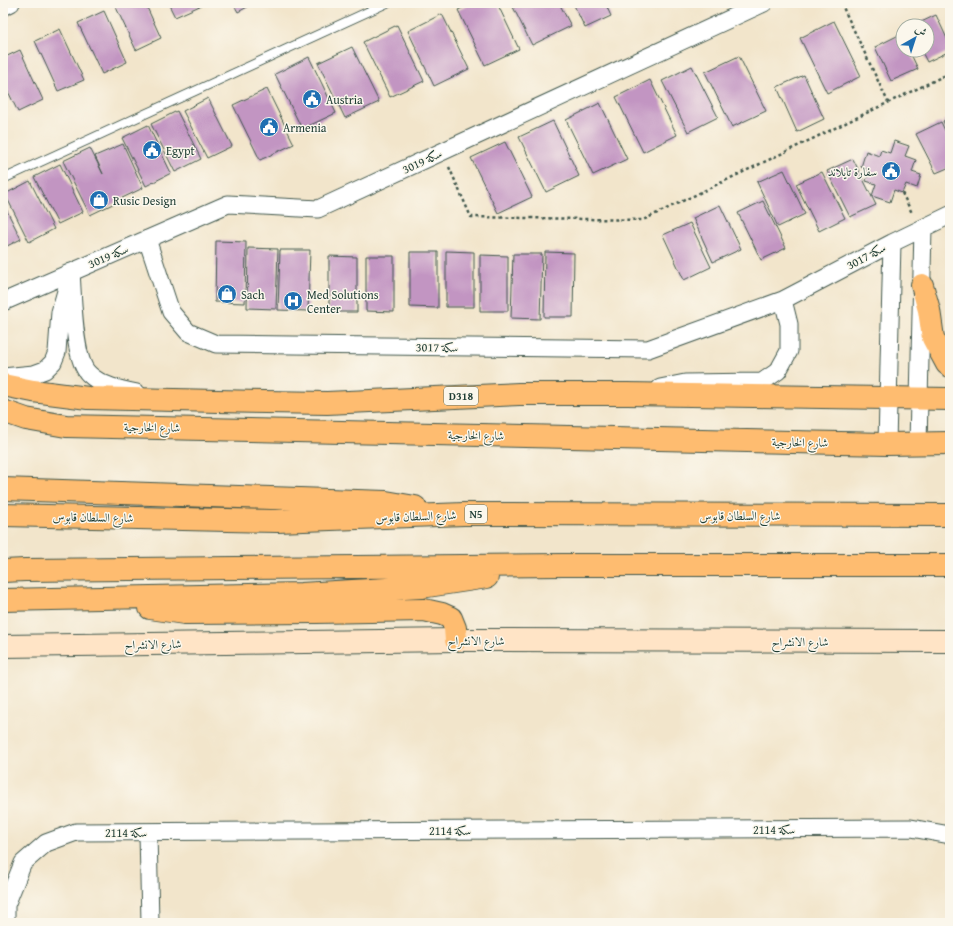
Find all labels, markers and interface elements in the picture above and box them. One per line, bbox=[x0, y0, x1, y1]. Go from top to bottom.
north arrow bbox=[895, 18, 935, 58]
text: ش bbox=[912, 21, 931, 40]
public building icon: Austria bbox=[301, 88, 323, 110]
place label: Austria bbox=[326, 91, 363, 108]
public building icon: Armenia bbox=[258, 116, 280, 138]
place label: Armenia bbox=[283, 119, 327, 136]
public building icon: Egypt bbox=[141, 139, 163, 161]
place label: Egypt bbox=[166, 142, 195, 159]
street label: سكة 3019 bbox=[399, 144, 445, 178]
public building icon: سفارة تايلاند bbox=[880, 160, 902, 182]
place label: سفارة تايلاند bbox=[828, 163, 877, 180]
shop icon: Rusic Design bbox=[88, 189, 110, 211]
place label: Rusic Design bbox=[113, 192, 177, 209]
street label: سكة 3017 bbox=[843, 239, 889, 273]
street label: سكة 3019 bbox=[85, 240, 131, 272]
shop icon: Sach bbox=[216, 283, 238, 305]
place label: Sach bbox=[241, 286, 265, 303]
place label: Med Solutions Center bbox=[307, 286, 379, 317]
hospital icon: Med Solutions Center bbox=[282, 290, 304, 312]
street label: سكة 3017 bbox=[416, 338, 458, 356]
road number: D318 bbox=[444, 387, 478, 405]
street label: شارع الخارجية bbox=[124, 418, 181, 439]
street label: شارع الخارجية bbox=[448, 426, 505, 447]
street label: شارع الخارجية bbox=[772, 433, 829, 454]
road number: N5 bbox=[465, 505, 487, 523]
street label: شارع السلطان قابوس bbox=[375, 506, 457, 529]
street label: شارع السلطان قابوس bbox=[700, 507, 781, 527]
street label: شارع السلطان قابوس bbox=[52, 508, 134, 529]
street label: شارع الانشراح bbox=[447, 632, 505, 652]
street label: شارع الانشراح bbox=[771, 633, 829, 653]
street label: شارع الانشراح bbox=[124, 635, 182, 656]
street label: سكة 2114 bbox=[753, 821, 795, 838]
street label: سكة 2114 bbox=[429, 822, 471, 839]
street label: سكة 2114 bbox=[105, 824, 147, 841]

